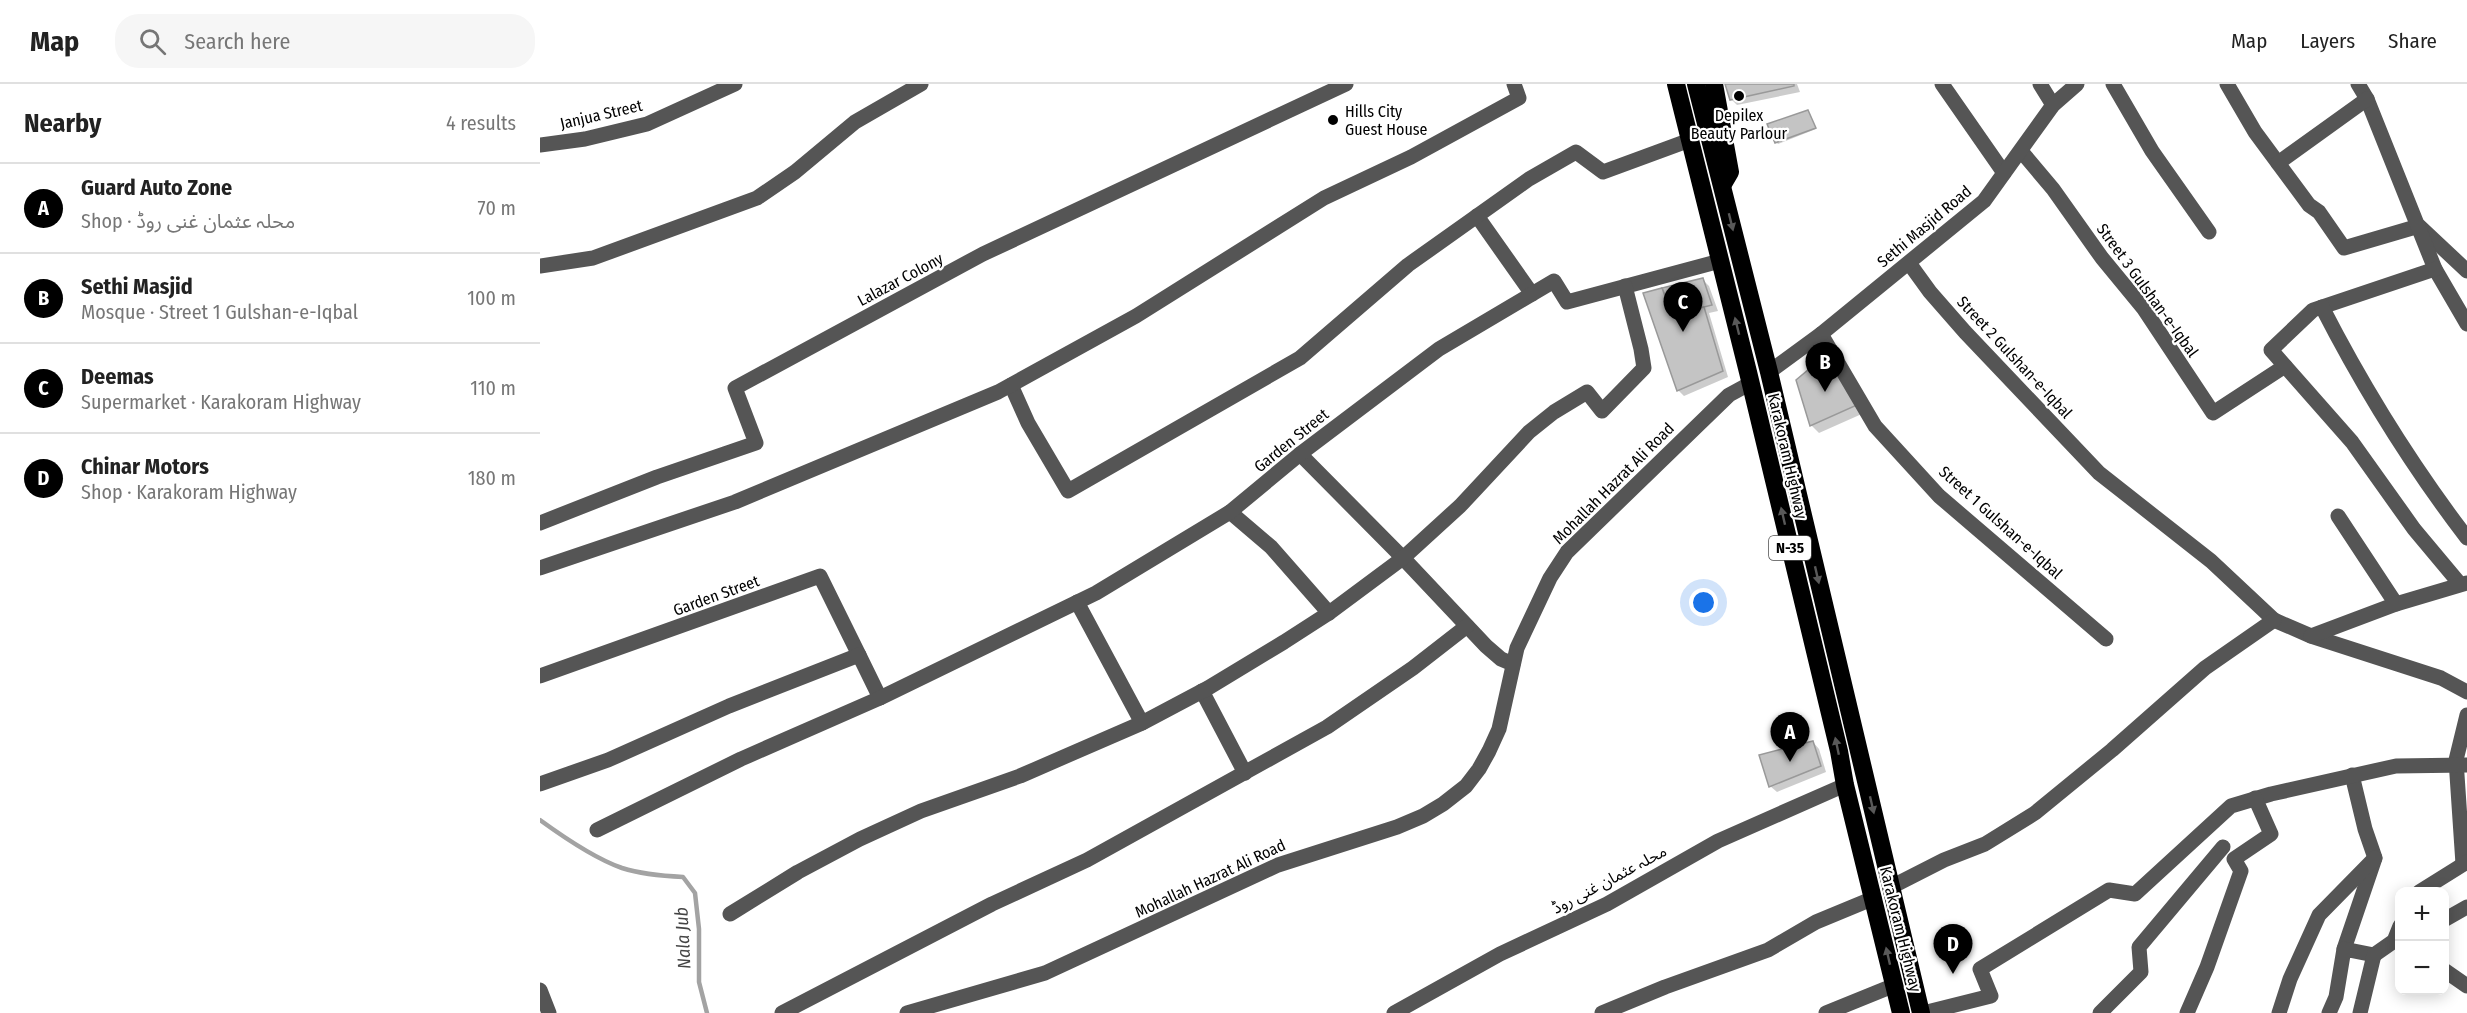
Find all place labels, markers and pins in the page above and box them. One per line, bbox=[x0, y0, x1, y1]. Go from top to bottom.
marker: Depilex Beauty Parlour bbox=[1732, 89, 1746, 103]
place label: Hills City Guest House bbox=[1345, 102, 1428, 139]
place label: Depilex Beauty Parlour bbox=[1691, 106, 1788, 143]
marker: Hills City Guest House bbox=[1326, 113, 1340, 127]
pin: C bbox=[1664, 282, 1702, 332]
pin: B bbox=[1806, 342, 1844, 392]
pin: A bbox=[1770, 712, 1810, 762]
pin: D bbox=[1934, 924, 1972, 974]

